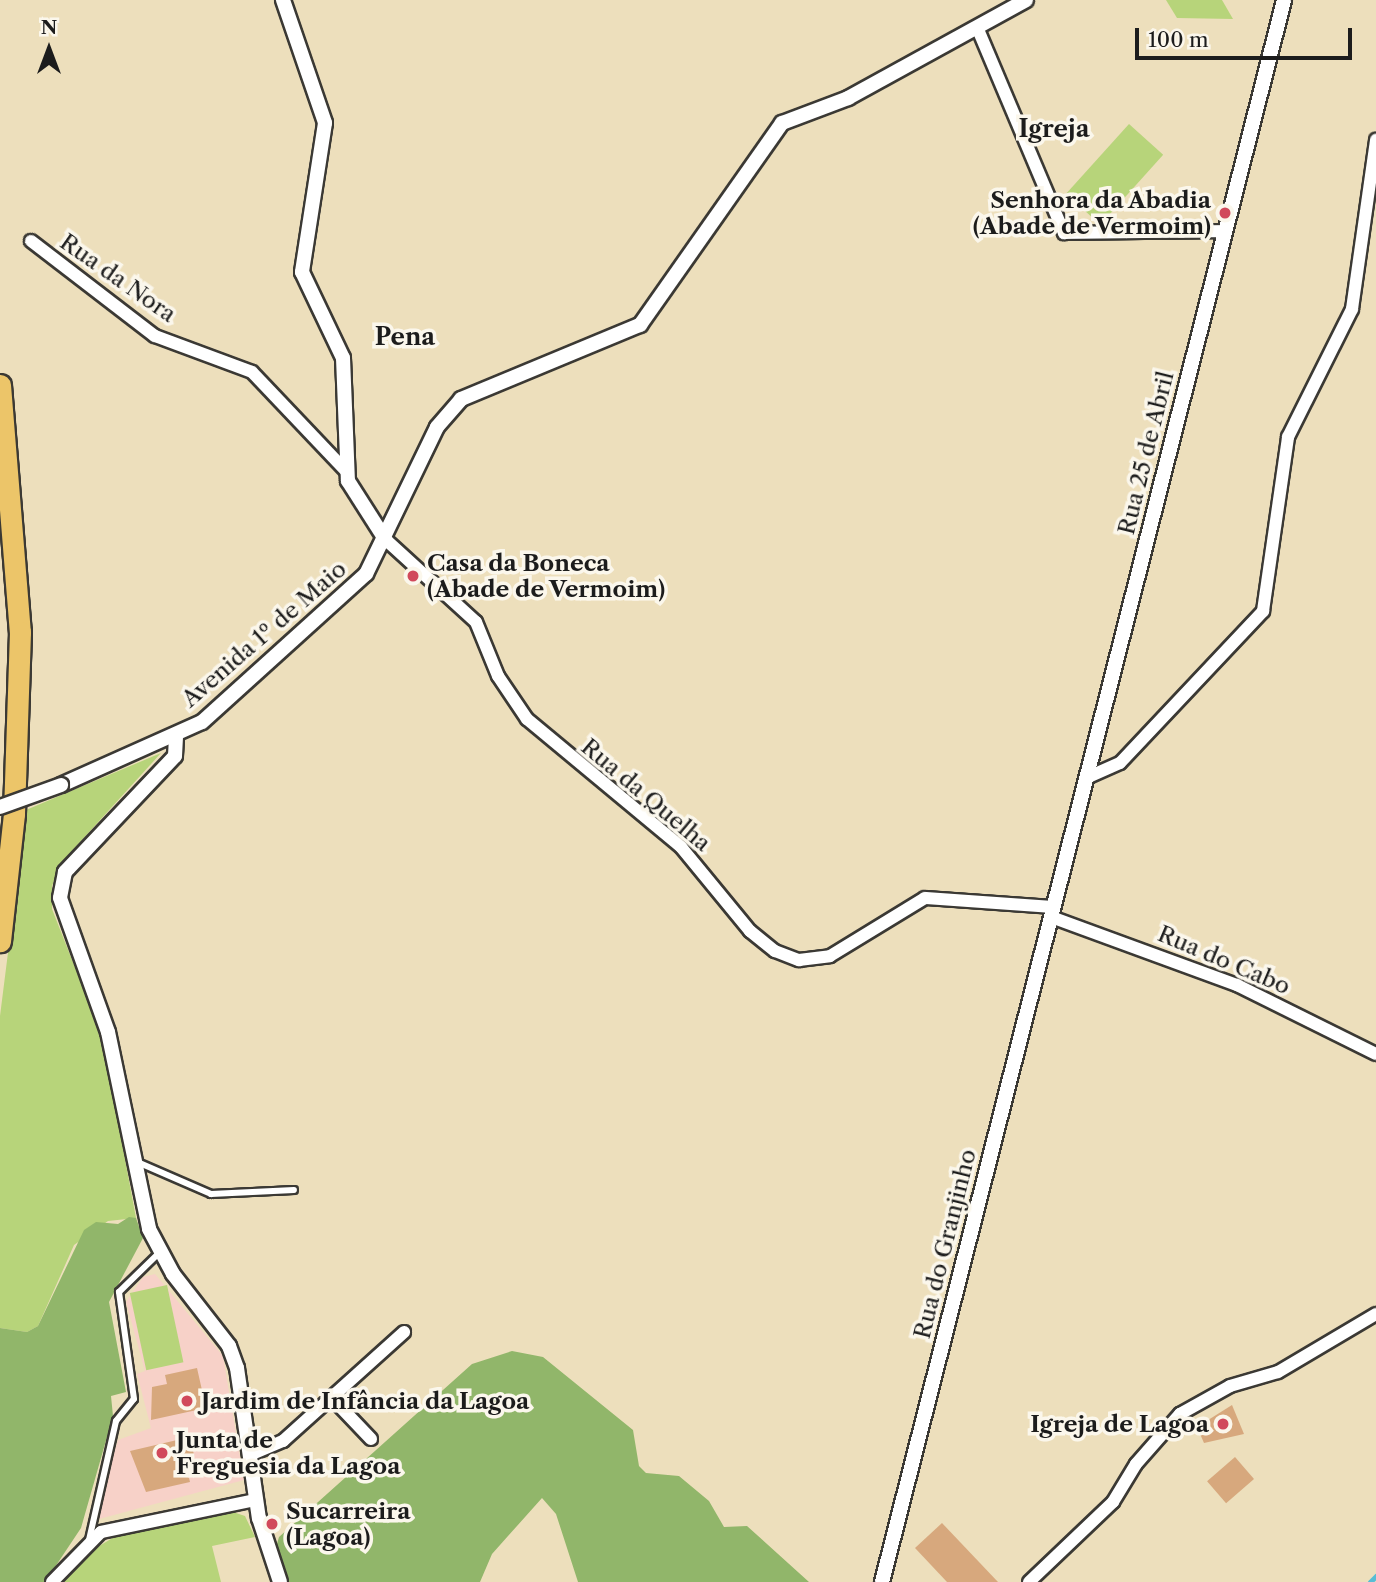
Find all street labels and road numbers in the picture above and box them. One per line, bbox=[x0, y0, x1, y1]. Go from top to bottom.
street label: Rua da Nora bbox=[54, 228, 182, 328]
street label: Rua 25 de Abril bbox=[1112, 368, 1180, 538]
street label: Avenida 1º de Maio bbox=[176, 555, 352, 713]
street label: Rua da Quelha bbox=[575, 733, 717, 857]
street label: Rua do Cabo bbox=[1154, 920, 1294, 1000]
street label: Rua do Granjinho bbox=[908, 1146, 982, 1342]

